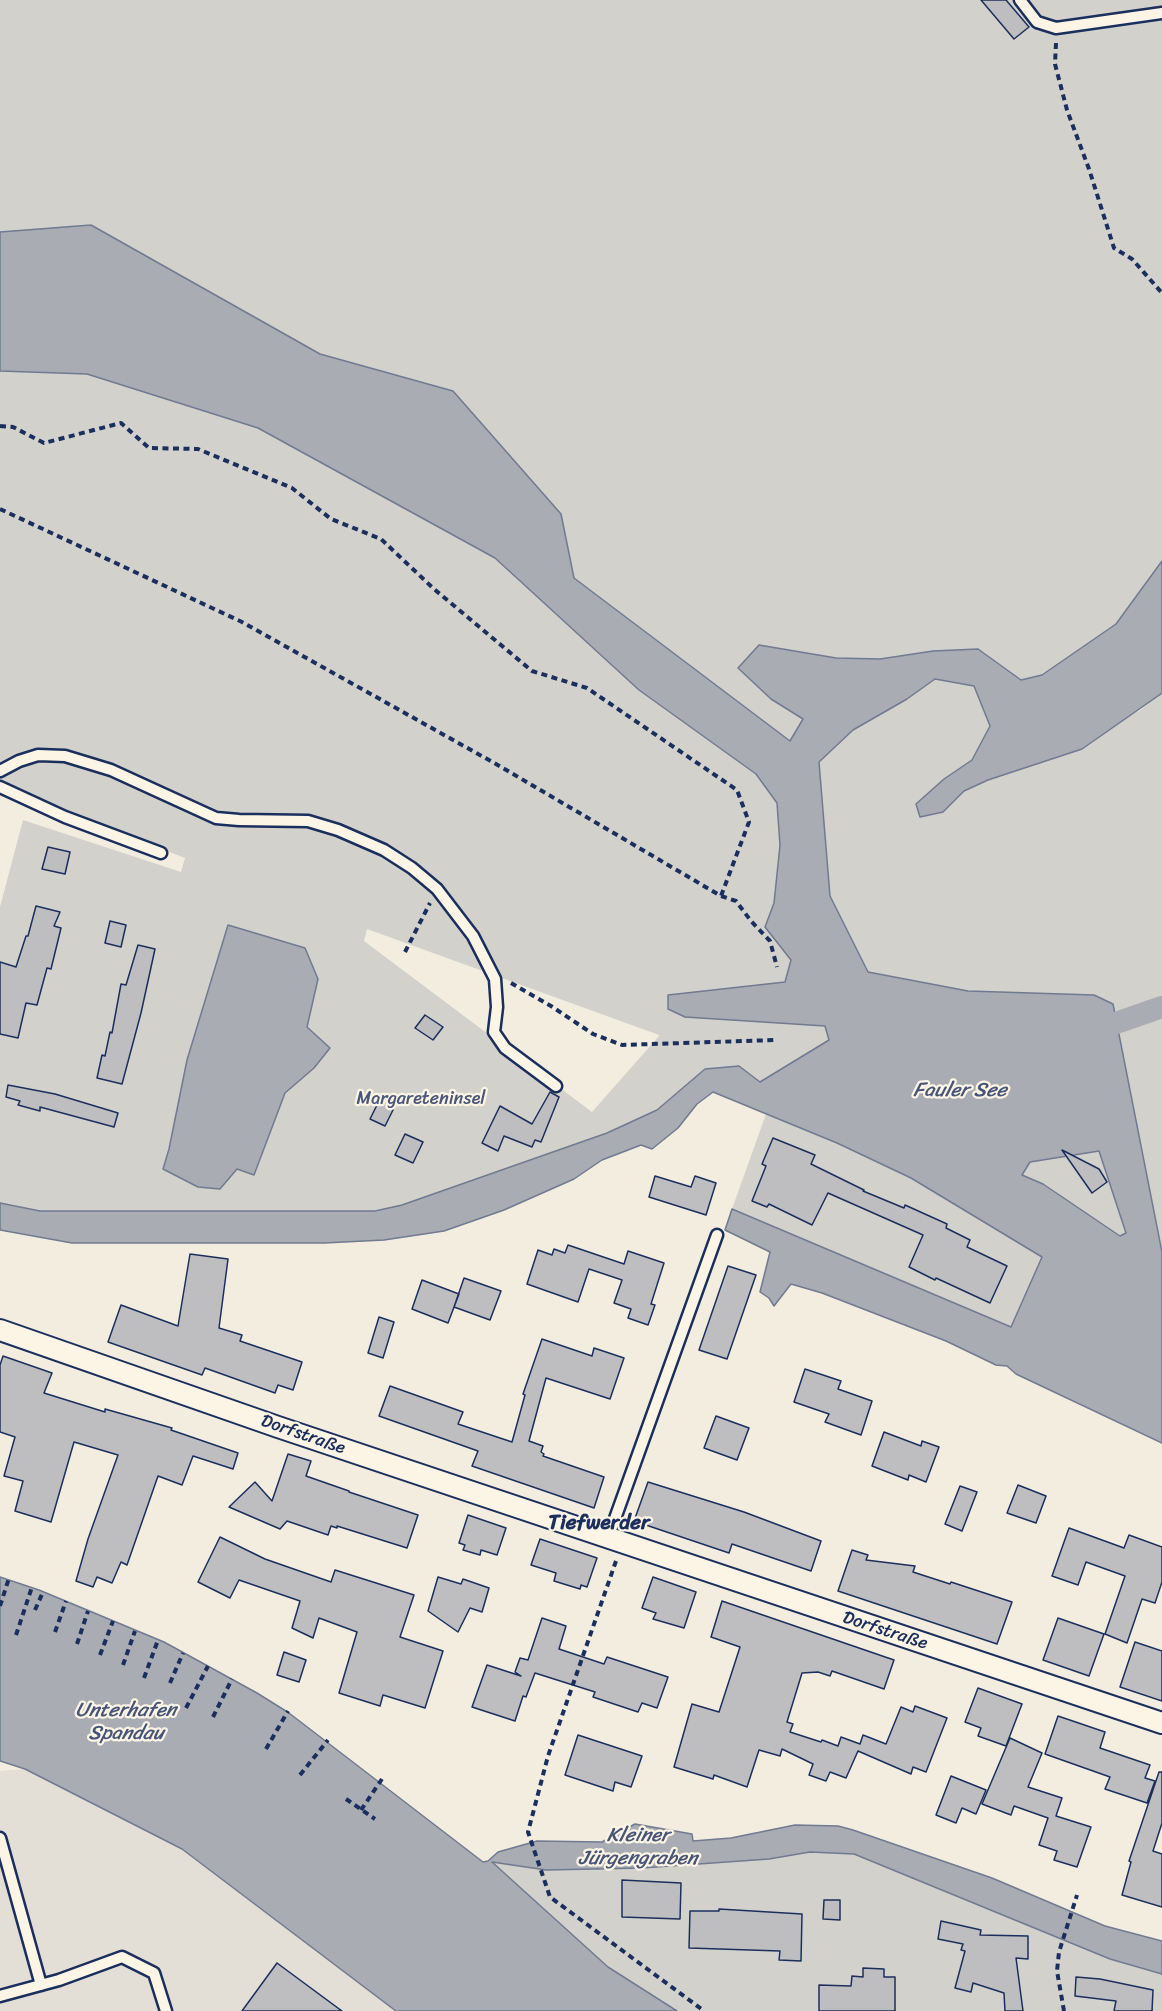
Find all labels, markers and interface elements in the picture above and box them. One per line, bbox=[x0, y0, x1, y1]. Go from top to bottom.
water label: Fauler See bbox=[913, 1079, 1007, 1103]
park label: Margareteninsel bbox=[357, 1088, 485, 1110]
street label: Dorfstraße bbox=[258, 1410, 348, 1460]
district label: Tiefwerder bbox=[548, 1511, 650, 1537]
street label: Dorfstraße bbox=[840, 1607, 930, 1655]
water label: Unterhafen Spandau bbox=[76, 1699, 176, 1746]
water label: Kleiner Jürgengraben bbox=[579, 1824, 697, 1871]

